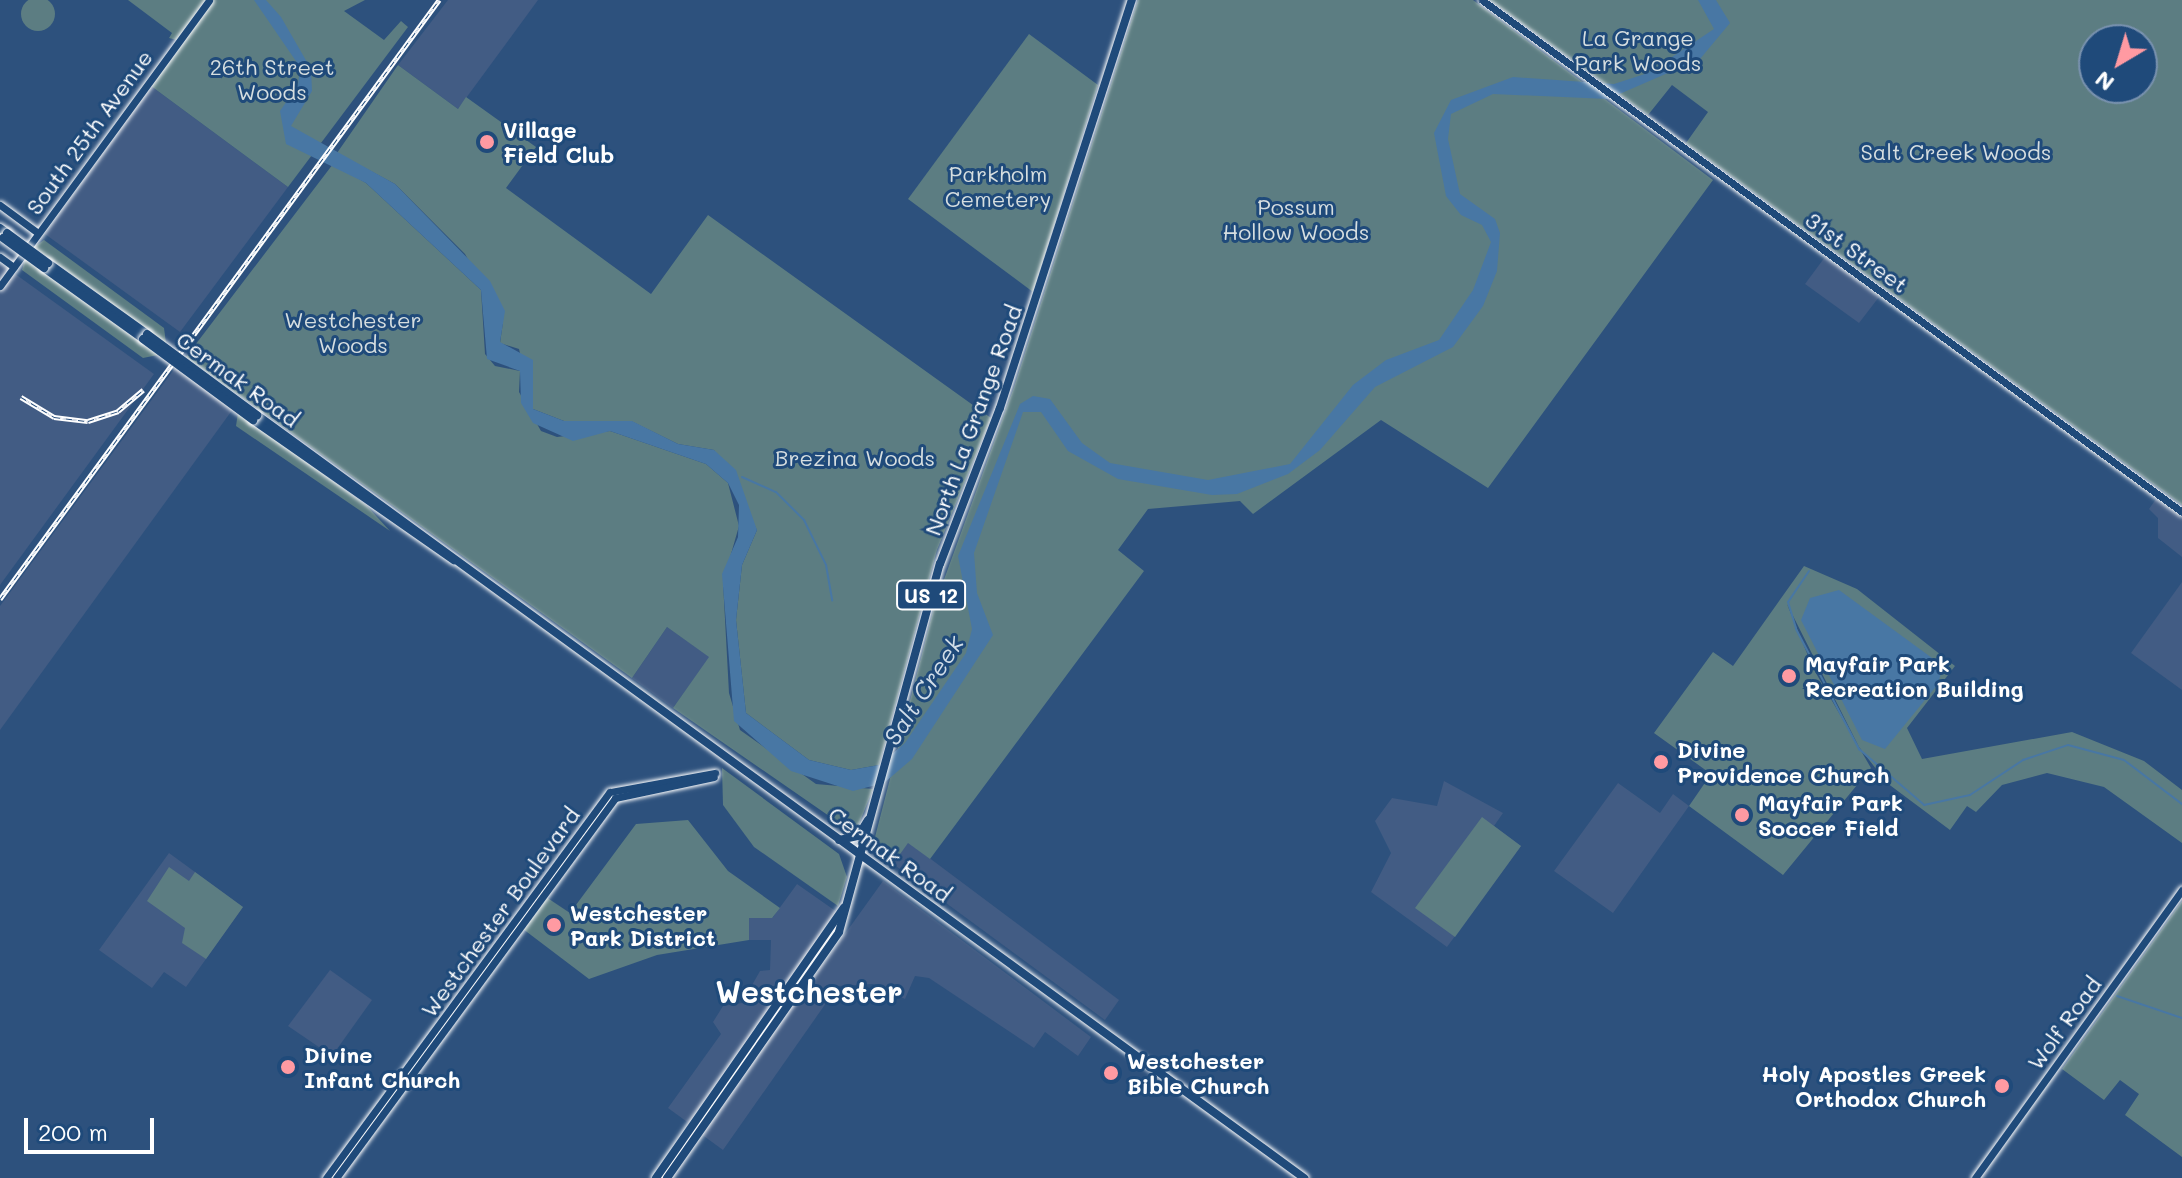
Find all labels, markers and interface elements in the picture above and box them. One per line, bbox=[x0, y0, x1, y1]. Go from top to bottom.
park label: La Grange Park Woods bbox=[1575, 24, 1701, 76]
north arrow bbox=[2078, 24, 2158, 104]
street label: South 25th Avenue bbox=[20, 45, 158, 219]
park label: 26th Street Woods bbox=[210, 53, 334, 104]
text: N bbox=[2089, 65, 2120, 98]
place label: Village Field Club bbox=[503, 116, 614, 168]
marker: Village Field Club bbox=[478, 133, 496, 151]
park label: Salt Creek Woods bbox=[1860, 139, 2052, 165]
park label: Parkholm Cemetery bbox=[945, 160, 1051, 212]
park label: Possum Hollow Woods bbox=[1223, 193, 1369, 244]
street label: 31st Street bbox=[1801, 206, 1913, 298]
street label: North La Grange Road bbox=[919, 301, 1027, 539]
park label: Westchester Woods bbox=[284, 306, 422, 358]
street label: Cermak Road bbox=[172, 326, 304, 432]
park label: Brezina Woods bbox=[775, 445, 935, 471]
road number: US 12 bbox=[895, 579, 967, 611]
water label: Salt Creek bbox=[877, 630, 969, 750]
place label: Mayfair Park Recreation Building bbox=[1805, 650, 2024, 702]
marker: Mayfair Park Recreation Building bbox=[1780, 667, 1798, 685]
place label: Divine Providence Church bbox=[1677, 736, 1889, 788]
marker: Divine Providence Church bbox=[1652, 753, 1670, 771]
place label: Mayfair Park Soccer Field bbox=[1758, 789, 1903, 840]
street label: Cermak Road bbox=[824, 801, 956, 907]
street label: Westchester Boulevard bbox=[415, 802, 585, 1022]
marker: Mayfair Park Soccer Field bbox=[1733, 806, 1751, 824]
place label: Westchester Park District bbox=[570, 899, 716, 950]
marker: Westchester Park District bbox=[545, 916, 563, 934]
street label: Wolf Road bbox=[2021, 971, 2107, 1075]
district label: Westchester bbox=[715, 973, 903, 1009]
place label: Divine Infant Church bbox=[304, 1041, 460, 1092]
place label: Westchester Bible Church bbox=[1127, 1047, 1269, 1098]
marker: Divine Infant Church bbox=[279, 1058, 297, 1076]
place label: Holy Apostles Greek Orthodox Church bbox=[1761, 1060, 1986, 1112]
marker: Westchester Bible Church bbox=[1102, 1064, 1120, 1082]
marker: Holy Apostles Greek Orthodox Church bbox=[1993, 1077, 2011, 1095]
scale bar bbox=[28, 1102, 158, 1152]
text: 200 m bbox=[38, 1116, 108, 1147]

